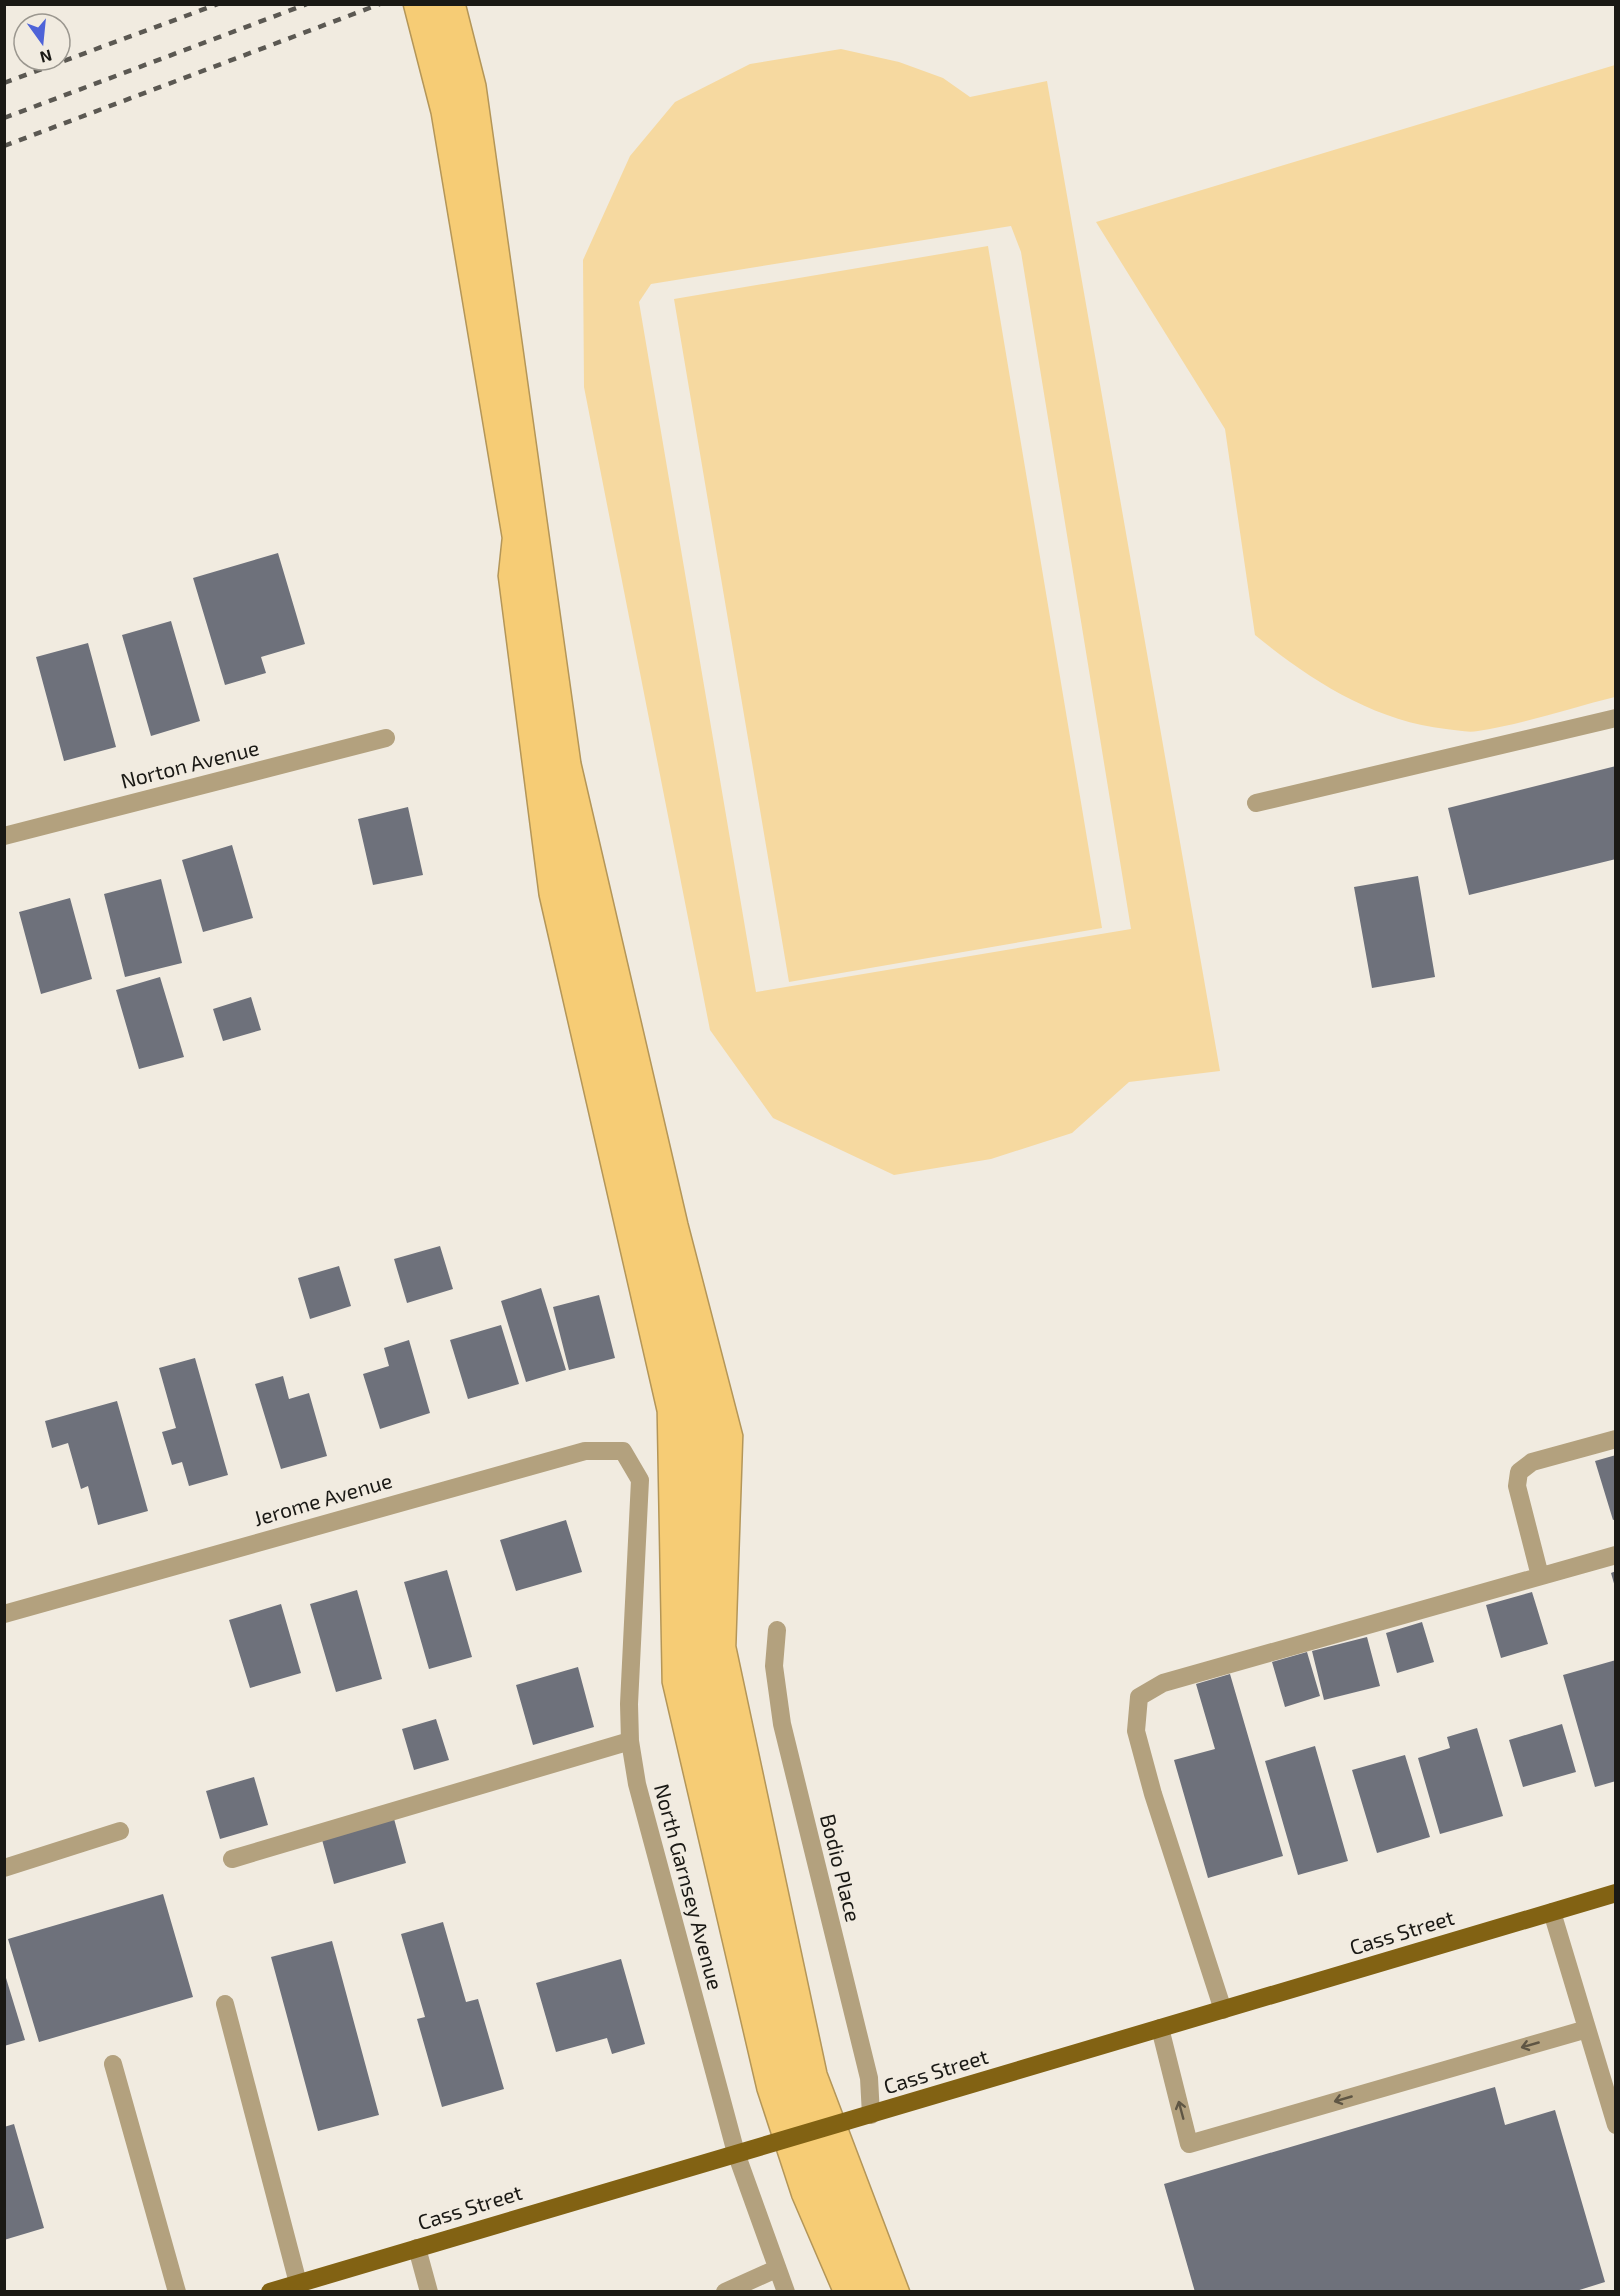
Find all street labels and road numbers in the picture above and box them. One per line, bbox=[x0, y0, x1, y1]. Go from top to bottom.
street label: Norton Avenue bbox=[118, 734, 261, 793]
street label: Jerome Avenue bbox=[251, 1467, 395, 1530]
street label: North Garnsey Avenue bbox=[650, 1781, 729, 1992]
street label: Bodio Place bbox=[816, 1811, 867, 1924]
street label: Cass Street bbox=[1346, 1904, 1457, 1959]
street label: Cass Street bbox=[880, 2043, 991, 2098]
street label: Cass Street bbox=[414, 2179, 525, 2234]

